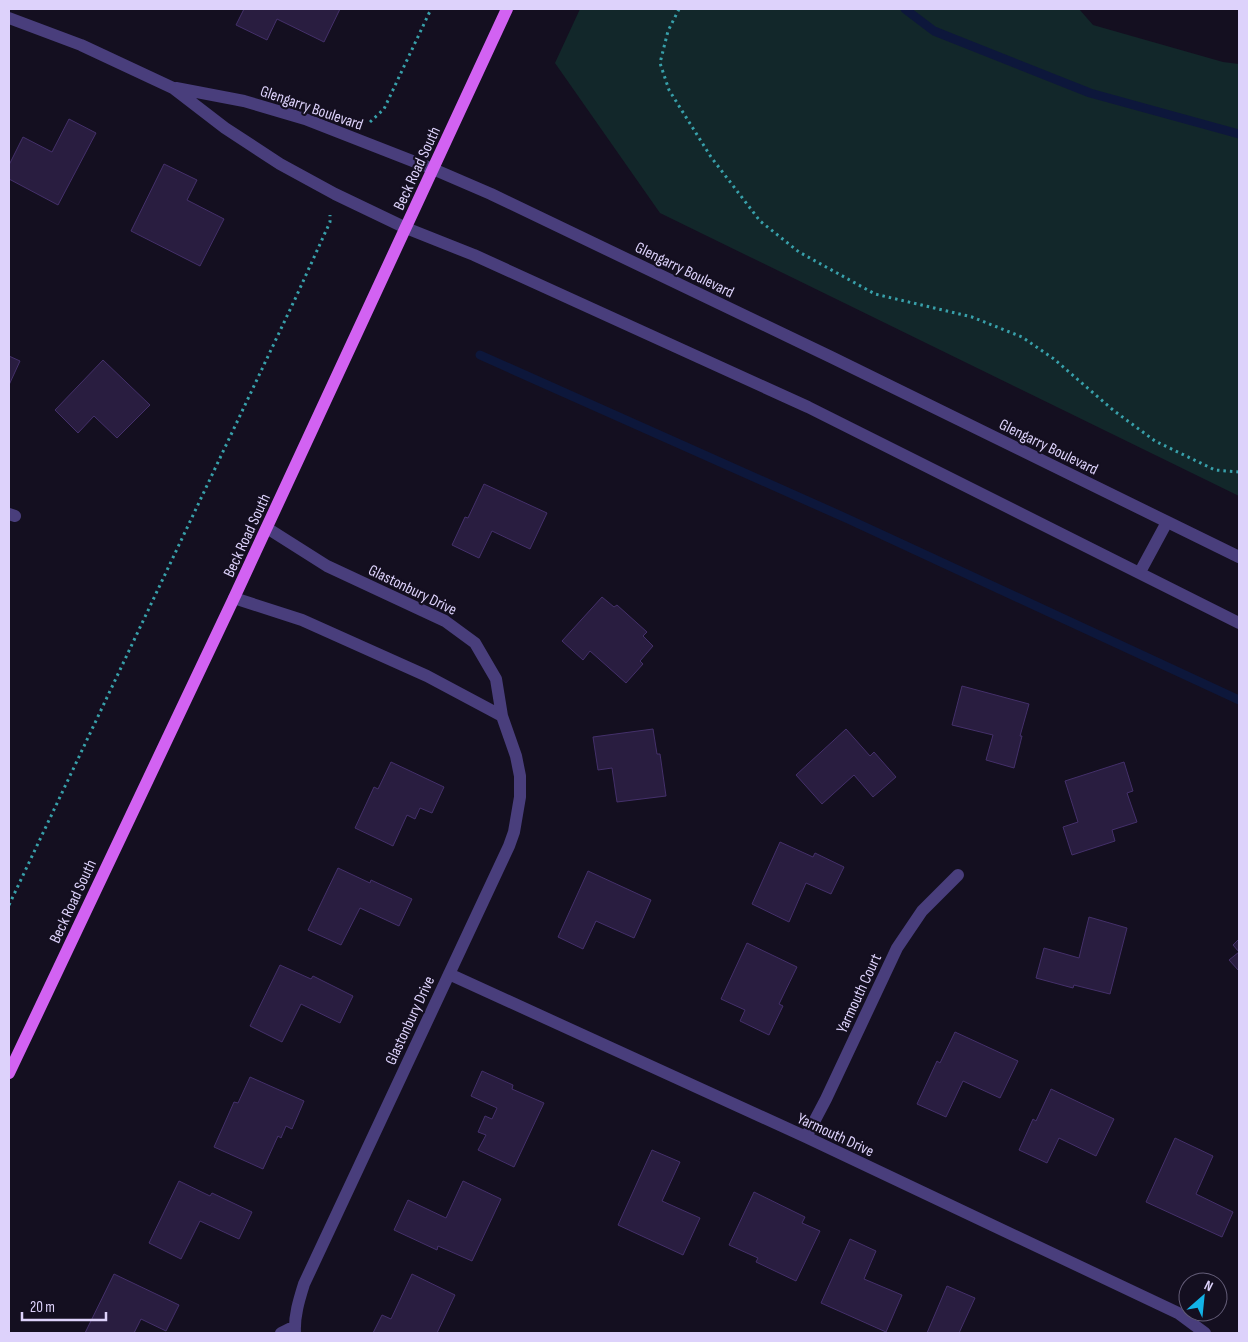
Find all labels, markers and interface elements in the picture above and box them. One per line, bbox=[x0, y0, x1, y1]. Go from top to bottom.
street label: Glengarry Boulevard bbox=[258, 82, 365, 135]
street label: Beck Road South bbox=[390, 124, 445, 213]
street label: Glengarry Boulevard bbox=[632, 238, 737, 302]
street label: Glengarry Boulevard bbox=[996, 415, 1101, 479]
street label: Beck Road South bbox=[220, 491, 275, 580]
street label: Glastonbury Drive bbox=[365, 561, 460, 620]
street label: Beck Road South bbox=[46, 857, 101, 946]
street label: Yarmouth Court bbox=[833, 951, 886, 1036]
street label: Glastonbury Drive bbox=[381, 973, 439, 1068]
street label: Yarmouth Drive bbox=[794, 1109, 877, 1161]
north arrow bbox=[1178, 1272, 1228, 1322]
text: N bbox=[1201, 1277, 1216, 1295]
scale bar bbox=[22, 1290, 106, 1322]
text: 20 m bbox=[30, 1298, 55, 1317]

